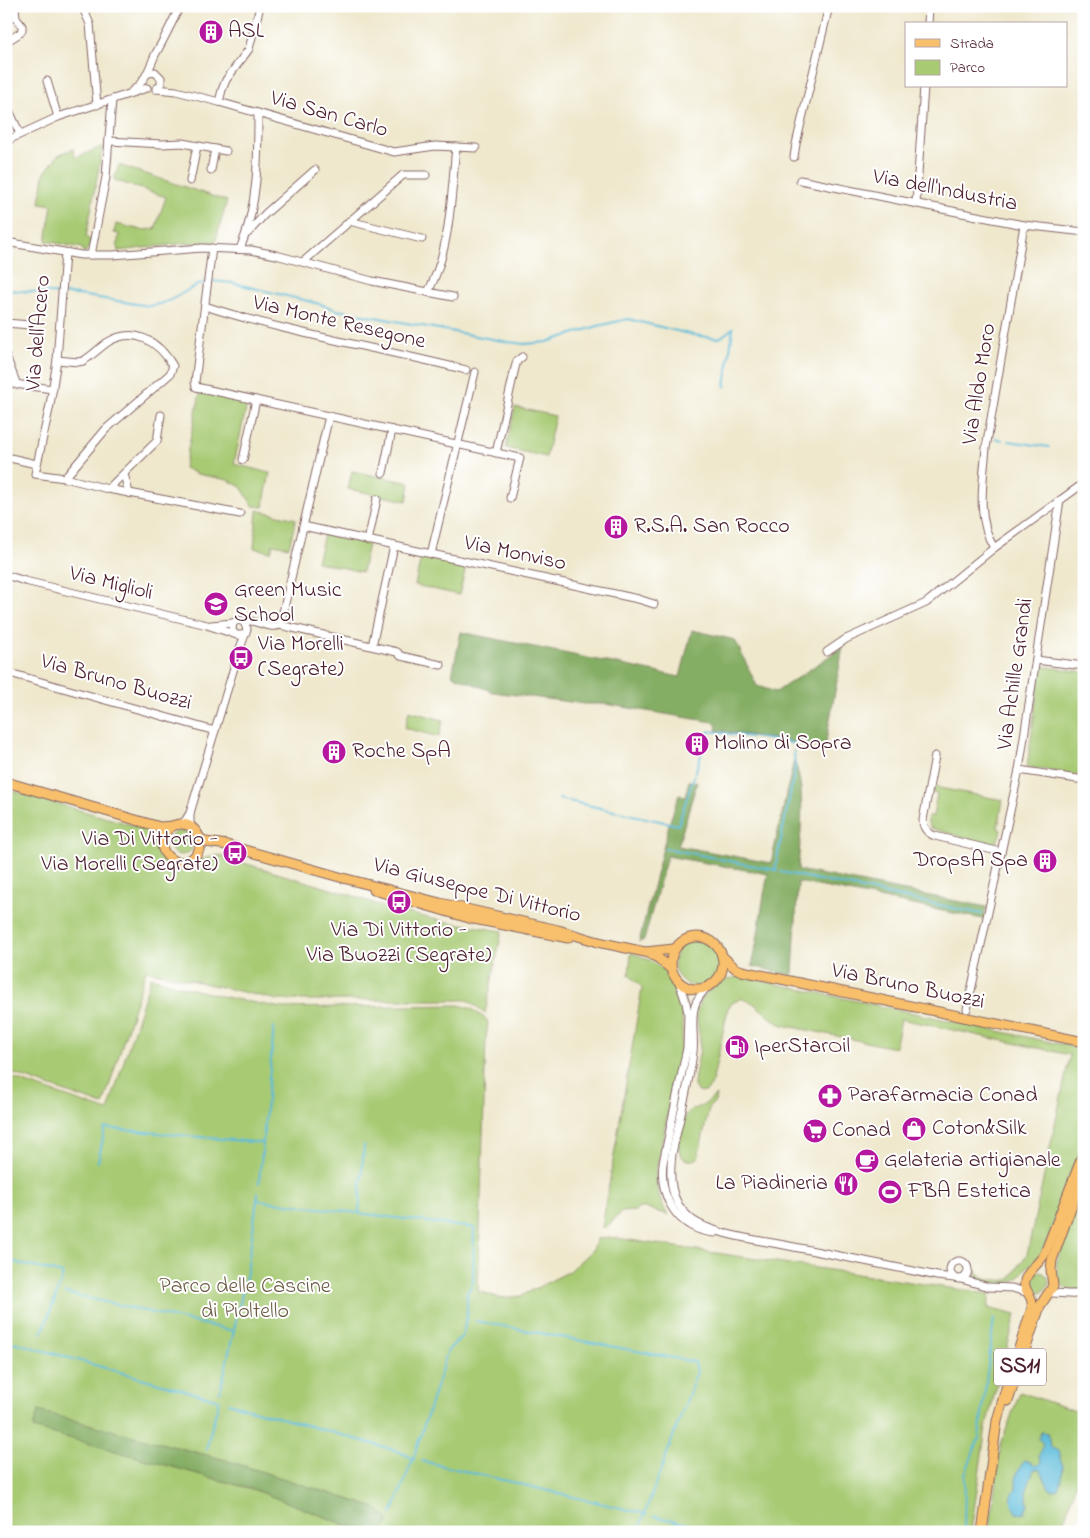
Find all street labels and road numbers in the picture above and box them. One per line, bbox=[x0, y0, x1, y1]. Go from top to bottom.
street label: Via San Carlo bbox=[265, 83, 392, 147]
street label: Via dell'Industria bbox=[869, 161, 1020, 221]
street label: Via dell'Acero bbox=[18, 274, 60, 393]
street label: Via Monte Resegone bbox=[248, 287, 429, 359]
street label: Via Aldo Moro bbox=[954, 321, 1005, 448]
street label: Via Monviso bbox=[460, 527, 569, 580]
street label: Via Miglioli bbox=[65, 558, 156, 611]
street label: Via Achille Grandi bbox=[989, 596, 1042, 753]
street label: Via Bruno Buozzi bbox=[36, 646, 195, 720]
street label: Via Giuseppe Di Vittorio bbox=[369, 849, 584, 932]
street label: Via Bruno Buozzi bbox=[827, 955, 988, 1019]
road number: SS11 bbox=[994, 1348, 1046, 1385]

